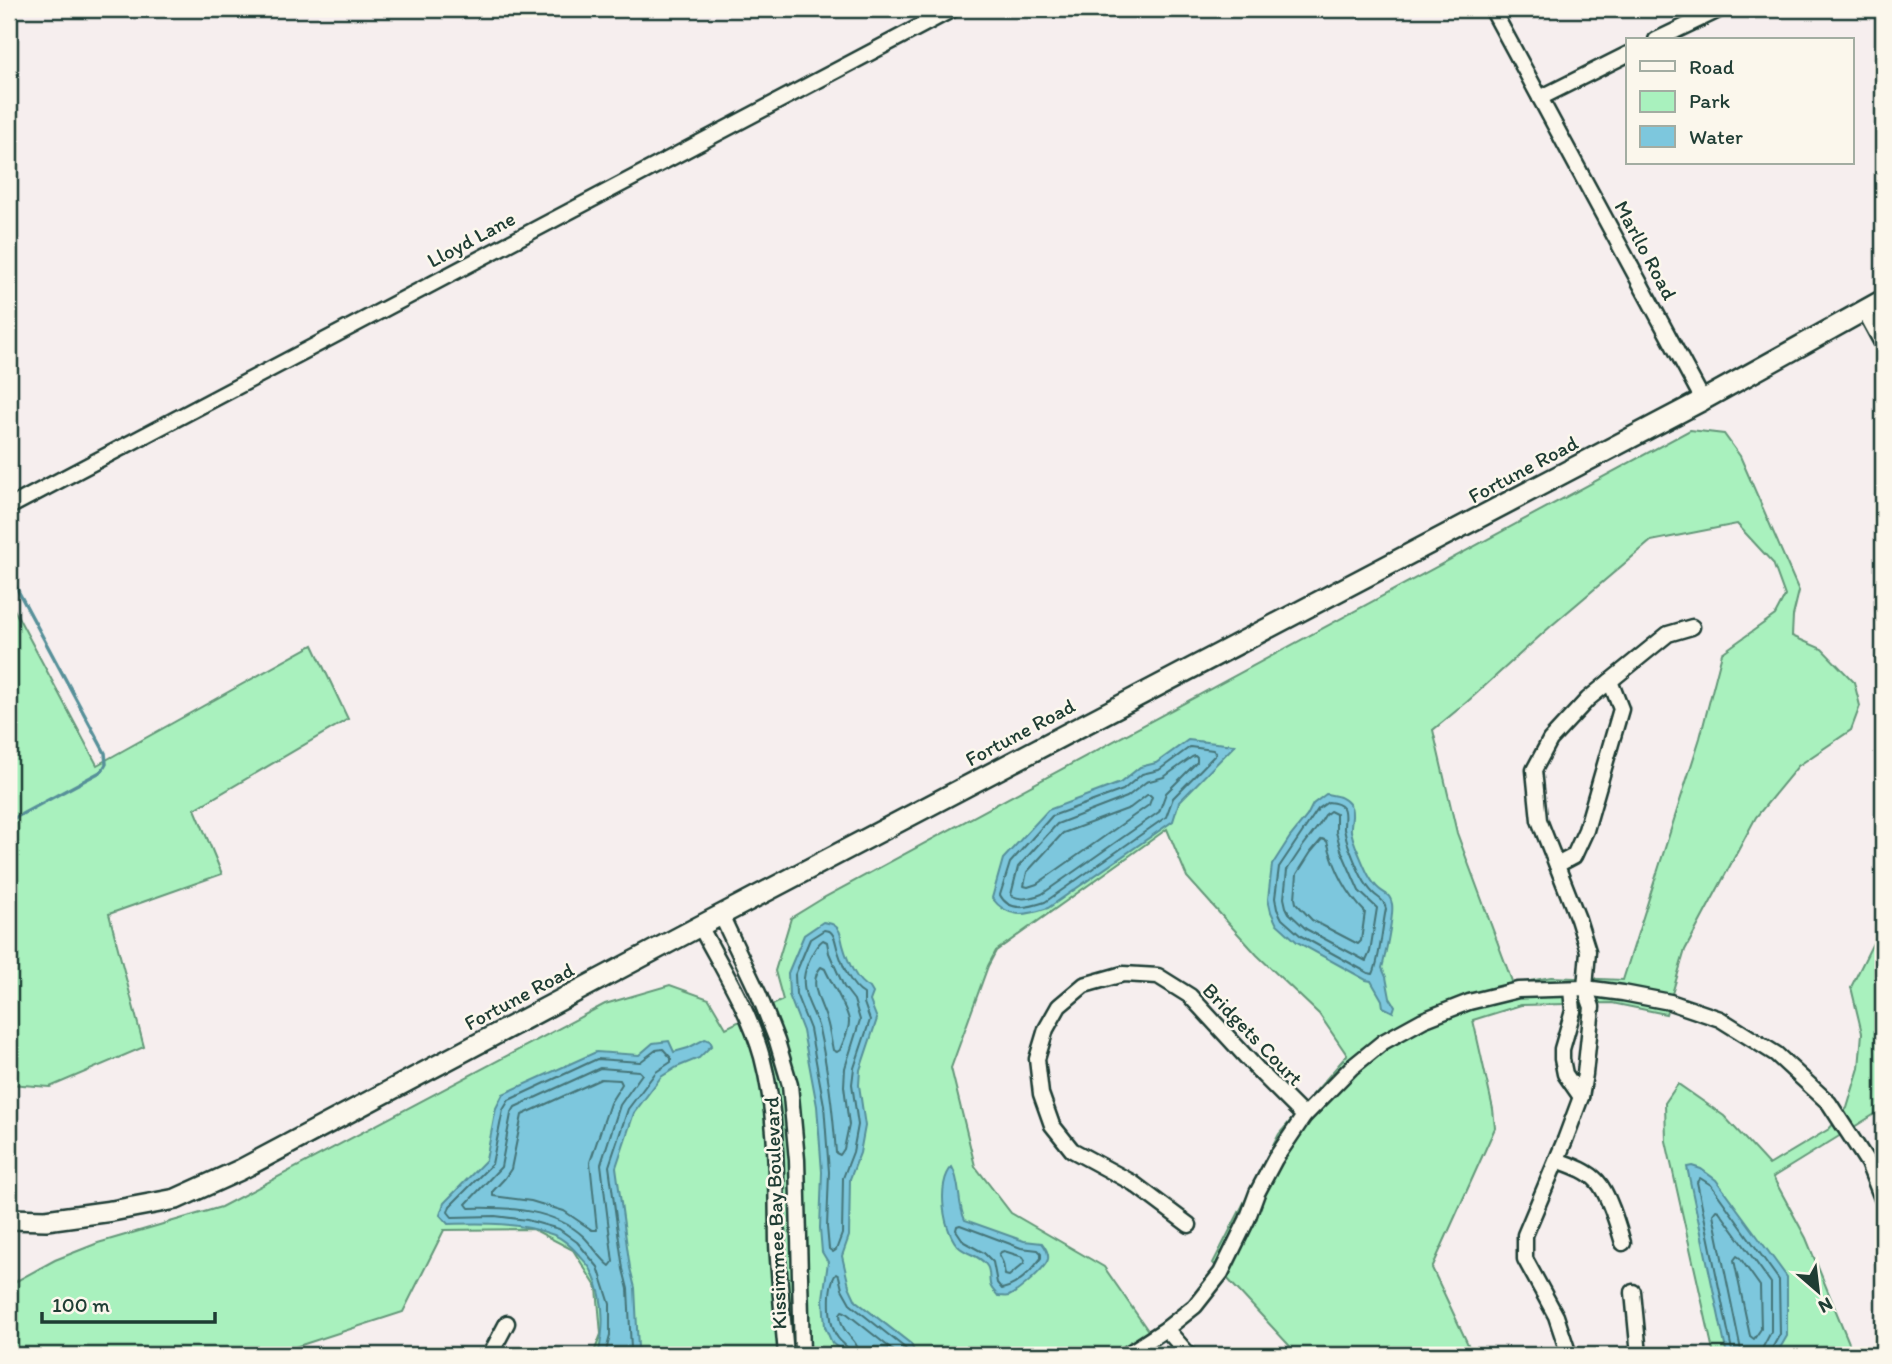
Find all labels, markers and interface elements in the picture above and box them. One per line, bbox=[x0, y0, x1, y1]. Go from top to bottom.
legend bbox=[1626, 38, 1854, 164]
text: Road bbox=[1689, 54, 1735, 79]
text: Park bbox=[1689, 88, 1731, 113]
text: Water bbox=[1689, 124, 1743, 149]
street label: Marllo Road bbox=[1609, 196, 1683, 304]
street label: Lloyd Lane bbox=[423, 205, 519, 273]
street label: Fortune Road bbox=[1464, 429, 1582, 508]
street label: Fortune Road bbox=[961, 692, 1079, 771]
street label: Fortune Road bbox=[460, 956, 578, 1035]
street label: Bridgets Court bbox=[1198, 977, 1308, 1091]
street label: Kissimmee Bay Boulevard bbox=[758, 1096, 792, 1330]
north arrow bbox=[1784, 1256, 1854, 1326]
scale bar bbox=[42, 1280, 215, 1324]
text: 100 m bbox=[52, 1292, 110, 1317]
text: N bbox=[1815, 1292, 1837, 1319]

